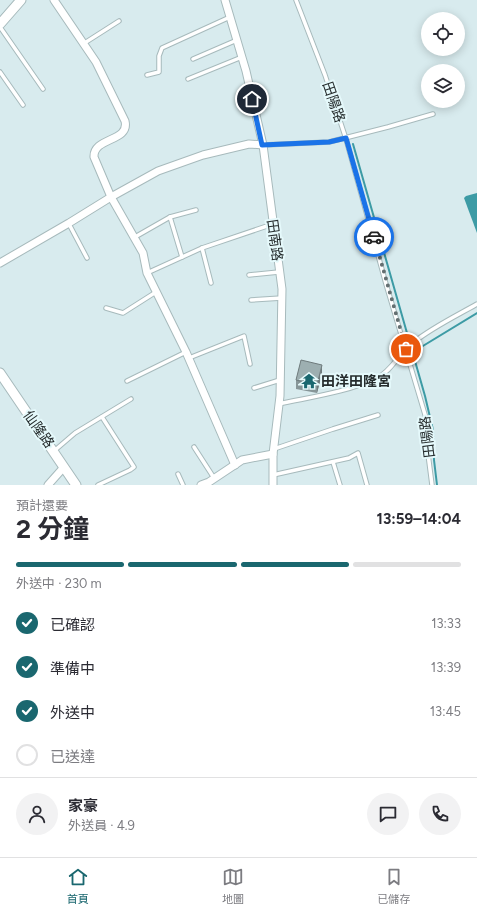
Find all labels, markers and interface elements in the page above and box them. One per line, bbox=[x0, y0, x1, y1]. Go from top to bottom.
map controls bbox=[421, 12, 465, 108]
button: locate bbox=[421, 12, 465, 56]
button: layers bbox=[421, 64, 465, 108]
street label: 田陽路 bbox=[319, 80, 348, 125]
pin bbox=[235, 82, 269, 116]
icon: home bbox=[241, 88, 263, 110]
courier bbox=[354, 217, 394, 257]
street label: 田南路 bbox=[263, 218, 286, 262]
icon: car bbox=[363, 226, 385, 248]
pin bbox=[389, 332, 423, 366]
icon: bag bbox=[395, 338, 417, 360]
temple icon: 田洋田隆宮 bbox=[300, 372, 318, 390]
place label: 田洋田隆宮 bbox=[321, 373, 391, 390]
street label: 仙隆路 bbox=[20, 407, 58, 451]
street label: 田陽路 bbox=[417, 415, 438, 459]
text: 預計還要 bbox=[16, 498, 68, 513]
text: 13:59–14:04 bbox=[377, 510, 461, 528]
text: 2 分鐘 bbox=[16, 513, 89, 545]
text: 外送中 · 230 m bbox=[16, 576, 102, 591]
icon: check bbox=[16, 612, 38, 634]
text: 已確認 bbox=[50, 616, 95, 634]
text: 13:33 bbox=[431, 616, 461, 631]
icon: check bbox=[16, 656, 38, 678]
text: 準備中 bbox=[50, 660, 95, 678]
text: 13:39 bbox=[431, 660, 461, 675]
icon: check bbox=[16, 700, 38, 722]
text: 外送中 bbox=[50, 704, 95, 722]
text: 13:45 bbox=[430, 704, 461, 719]
text: 已送達 bbox=[50, 748, 95, 766]
button: person bbox=[16, 793, 58, 835]
button: chat bbox=[367, 793, 409, 835]
button: phone bbox=[419, 793, 461, 835]
text: 家豪 bbox=[68, 797, 98, 815]
text: 外送員 · 4.9 bbox=[68, 818, 135, 833]
tab: 首頁 bbox=[67, 866, 89, 906]
tab: 地圖 bbox=[222, 866, 244, 906]
tab: 已儲存 bbox=[377, 866, 410, 906]

